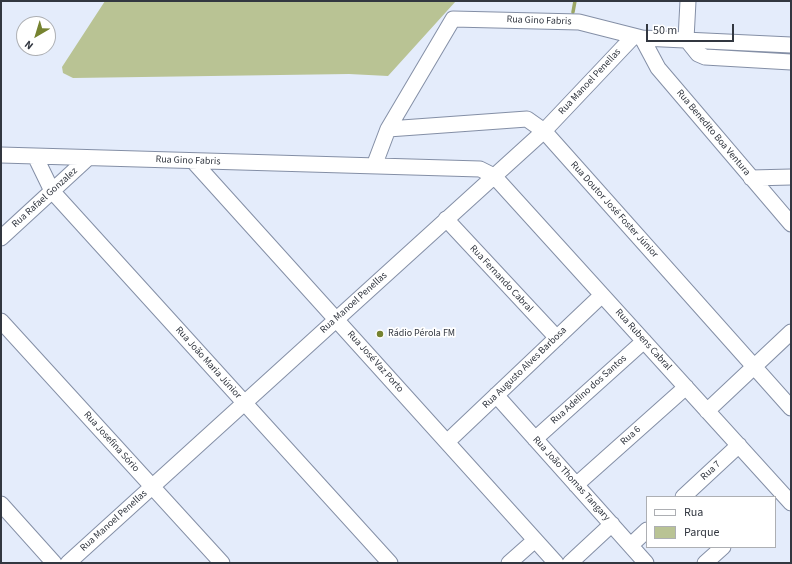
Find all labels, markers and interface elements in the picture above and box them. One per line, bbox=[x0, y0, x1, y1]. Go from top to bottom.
street label: Rua Gino Fabris bbox=[506, 14, 572, 28]
north arrow bbox=[16, 16, 56, 56]
scale bar bbox=[648, 16, 736, 42]
text: 50 m bbox=[653, 22, 677, 39]
text: N bbox=[21, 37, 36, 53]
street label: Rua Manoel Penellas bbox=[556, 46, 624, 118]
street label: Rua Benedito Boa Ventura bbox=[673, 87, 753, 179]
street label: Rua Gino Fabris bbox=[155, 154, 221, 168]
street label: Rua Doutor José Foster Júnior bbox=[568, 159, 660, 261]
street label: Rua Rafael Gonzalez bbox=[10, 165, 80, 231]
street label: Rua Fernando Cabral bbox=[467, 243, 535, 315]
street label: Rua Manoel Penellas bbox=[318, 270, 390, 336]
street label: Rua Rubens Cabral bbox=[612, 307, 674, 373]
street label: Rua João Maria Júnior bbox=[172, 324, 244, 402]
street label: Rua Augusto Alves Barbosa bbox=[480, 325, 570, 411]
place label: Rádio Pérola FM bbox=[388, 328, 455, 340]
street label: Rua José Vaz Porto bbox=[344, 329, 406, 395]
marker: Rádio Pérola FM bbox=[375, 329, 385, 339]
street label: Rua Adelino dos Santos bbox=[549, 353, 629, 427]
street label: Rua Josefina Sório bbox=[81, 409, 141, 475]
street label: Rua 6 bbox=[618, 424, 644, 448]
street label: Rua João Thomas Tangary bbox=[530, 434, 612, 524]
street label: Rua 7 bbox=[698, 459, 724, 483]
street label: Rua Manoel Penellas bbox=[78, 488, 150, 554]
legend bbox=[646, 496, 776, 548]
text: Rua bbox=[684, 504, 703, 521]
text: Parque bbox=[684, 524, 720, 541]

